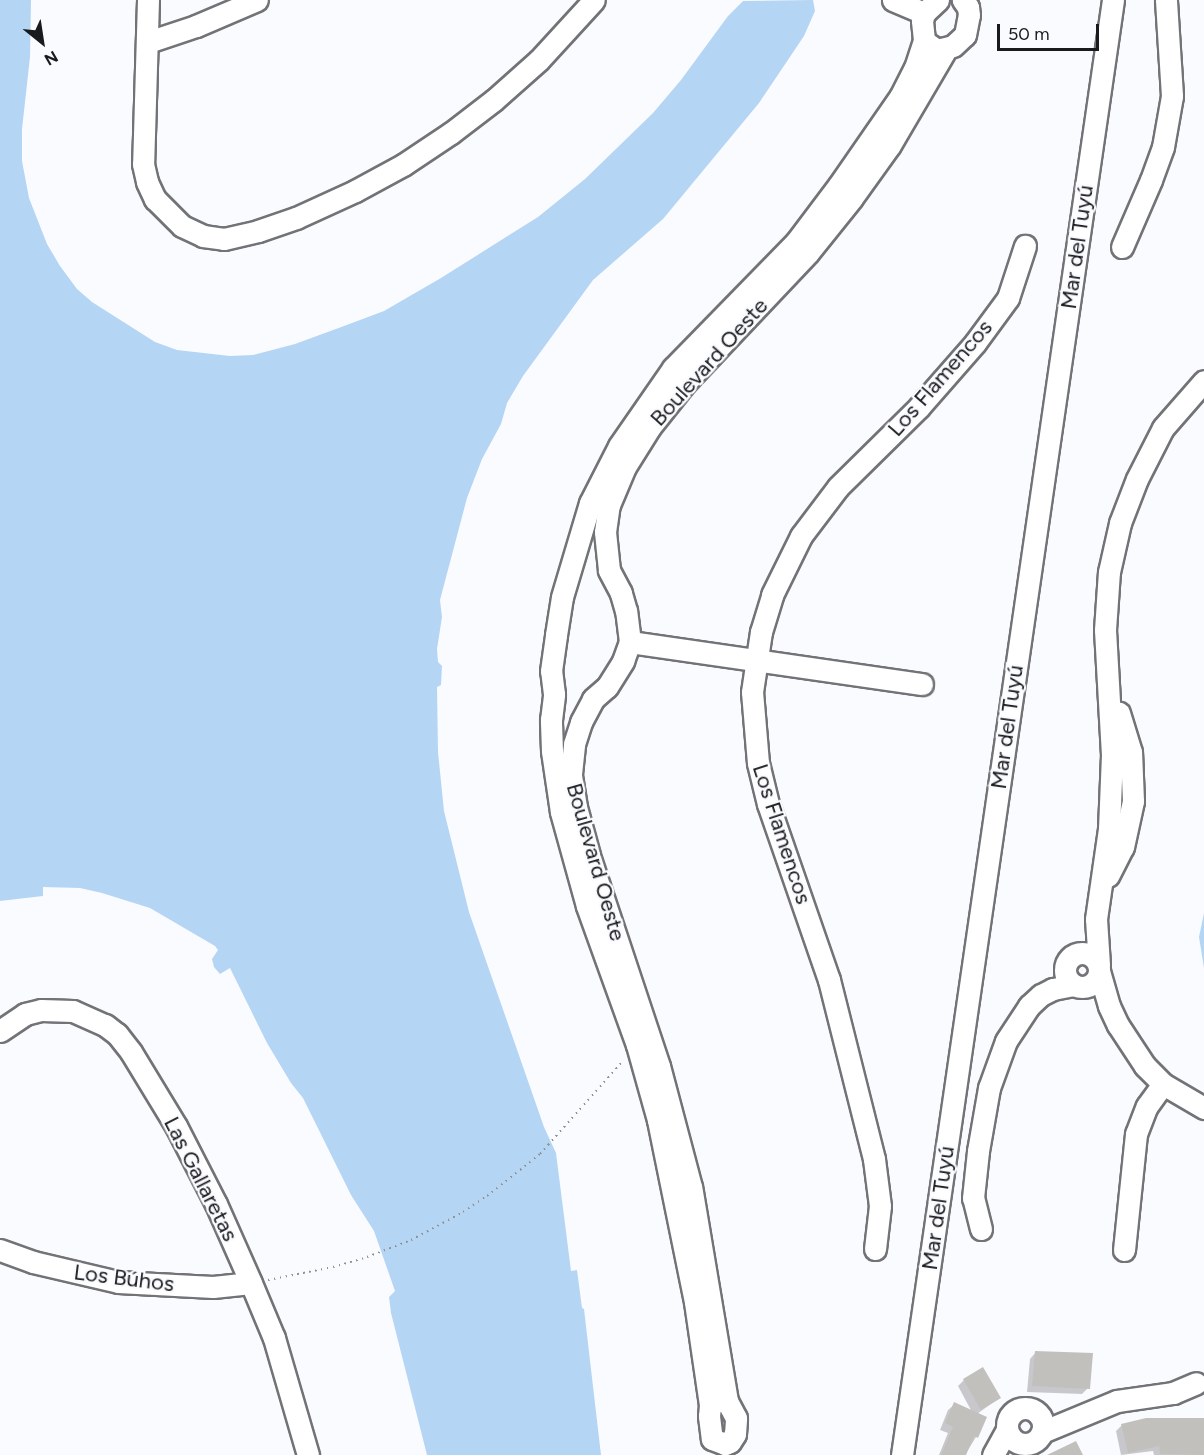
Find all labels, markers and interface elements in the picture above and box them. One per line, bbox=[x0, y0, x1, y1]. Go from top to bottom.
north arrow bbox=[12, 12, 72, 72]
scale bar bbox=[1000, 12, 1102, 50]
text: 50 m bbox=[1008, 23, 1050, 45]
text: N bbox=[41, 47, 61, 69]
street label: Mar del Tuyú bbox=[1055, 183, 1099, 311]
street label: Boulevard Oeste bbox=[645, 293, 773, 431]
street label: Los Flamencos bbox=[882, 314, 998, 442]
street label: Mar del Tuyú bbox=[985, 663, 1029, 791]
street label: Los Flamencos bbox=[747, 761, 817, 907]
street label: Boulevard Oeste bbox=[561, 780, 631, 944]
street label: Las Gallaretas bbox=[158, 1112, 244, 1246]
street label: Mar del Tuyú bbox=[916, 1144, 960, 1272]
street label: Los Búhos bbox=[72, 1259, 176, 1297]

